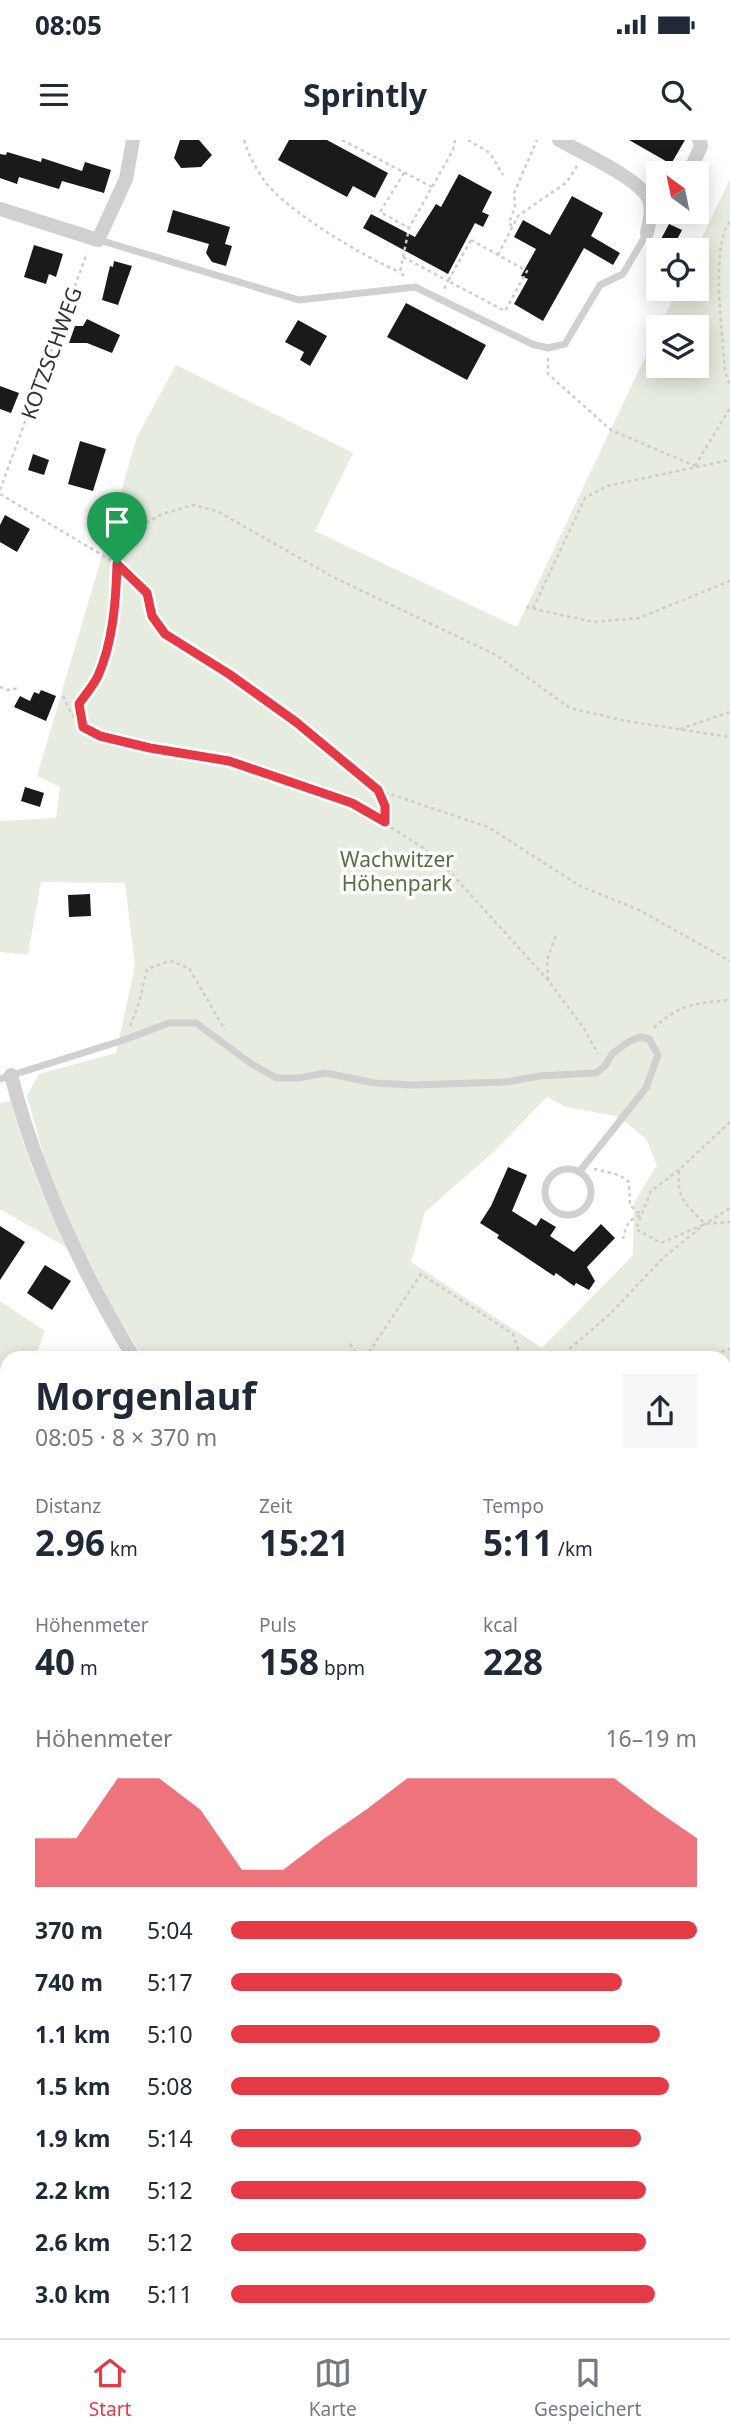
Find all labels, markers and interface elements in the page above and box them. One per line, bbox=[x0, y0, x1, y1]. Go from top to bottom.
text: 08:05 bbox=[35, 7, 102, 43]
text: Sprintly bbox=[303, 73, 427, 116]
icon: menu bbox=[35, 76, 73, 114]
icon: search bbox=[657, 76, 695, 114]
north arrow bbox=[646, 161, 709, 224]
map controls bbox=[646, 161, 709, 378]
button: locate bbox=[646, 238, 709, 301]
street label: KOTZSCHWEG bbox=[14, 283, 88, 423]
button: layers bbox=[646, 315, 709, 378]
pin bbox=[87, 492, 147, 564]
icon: arrive bbox=[98, 503, 136, 541]
park label: Wachwitzer Höhenpark bbox=[340, 845, 454, 897]
text: Morgenlauf bbox=[35, 1369, 256, 1421]
button: share bbox=[623, 1374, 697, 1448]
text: 08:05 · 8 × 370 m bbox=[35, 1421, 217, 1453]
text: Distanz bbox=[35, 1493, 101, 1519]
text: Zeit bbox=[259, 1493, 292, 1519]
text: Tempo bbox=[483, 1493, 544, 1519]
text: 2.96 bbox=[35, 1519, 105, 1566]
text: 15:21 bbox=[259, 1519, 349, 1566]
text: 5:11 bbox=[483, 1519, 553, 1566]
text: km bbox=[105, 1536, 138, 1562]
text: /km bbox=[553, 1536, 593, 1562]
text: Höhenmeter bbox=[35, 1612, 149, 1638]
text: Puls bbox=[259, 1612, 296, 1638]
text: kcal bbox=[483, 1612, 518, 1638]
text: 40 bbox=[35, 1638, 75, 1685]
text: 158 bbox=[259, 1638, 319, 1685]
text: 228 bbox=[483, 1638, 543, 1685]
text: m bbox=[75, 1655, 98, 1681]
text: bpm bbox=[319, 1655, 365, 1681]
text: Höhenmeter bbox=[35, 1722, 173, 1754]
text: 16–19 m bbox=[605, 1722, 697, 1754]
text: 370 m bbox=[35, 1914, 103, 1946]
text: 5:04 bbox=[147, 1914, 193, 1946]
text: 740 m bbox=[35, 1966, 103, 1998]
text: 5:17 bbox=[147, 1966, 193, 1998]
text: 1.1 km bbox=[35, 2018, 110, 2050]
text: 5:10 bbox=[147, 2018, 193, 2050]
text: 1.5 km bbox=[35, 2070, 110, 2102]
text: 5:08 bbox=[147, 2070, 193, 2102]
text: 1.9 km bbox=[35, 2122, 110, 2154]
text: 5:14 bbox=[147, 2122, 193, 2154]
text: 2.2 km bbox=[35, 2174, 110, 2206]
text: 5:12 bbox=[147, 2174, 193, 2206]
text: 2.6 km bbox=[35, 2226, 110, 2258]
text: 5:12 bbox=[147, 2226, 193, 2258]
text: 3.0 km bbox=[35, 2278, 110, 2310]
text: 5:11 bbox=[147, 2278, 193, 2310]
tab: Start bbox=[89, 2354, 131, 2422]
tab: Karte bbox=[309, 2354, 357, 2422]
tab: Gespeichert bbox=[534, 2354, 641, 2422]

